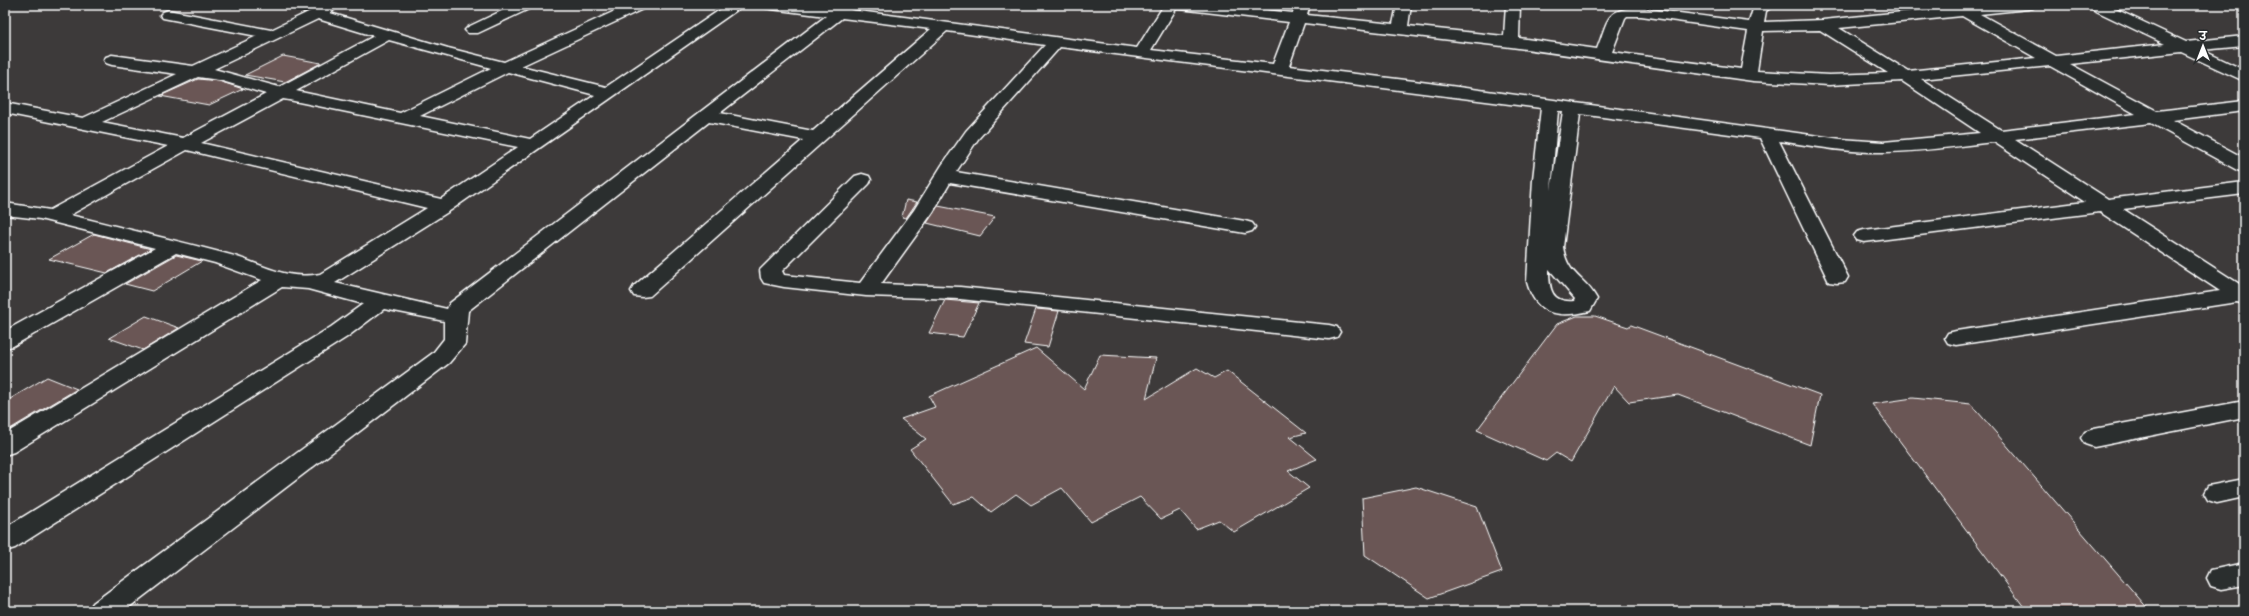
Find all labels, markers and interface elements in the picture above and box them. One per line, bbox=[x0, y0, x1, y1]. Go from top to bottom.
north arrow bbox=[2183, 26, 2223, 66]
text: उ bbox=[2198, 29, 2208, 45]

